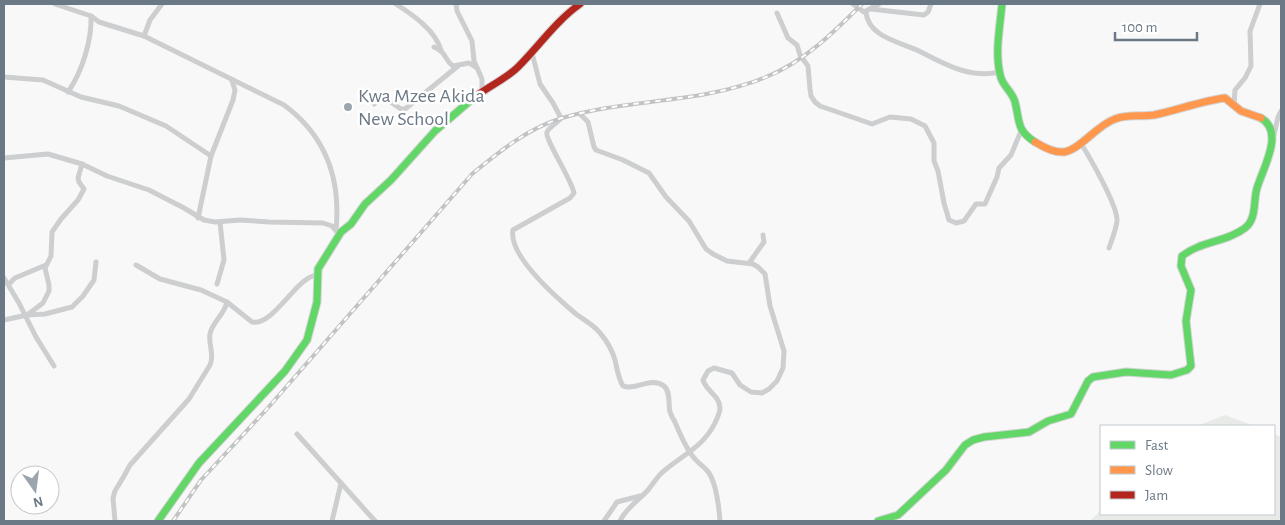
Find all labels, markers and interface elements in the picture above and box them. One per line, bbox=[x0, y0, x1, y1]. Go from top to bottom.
scale bar bbox=[1115, 10, 1198, 42]
text: 100 m bbox=[1122, 20, 1157, 35]
place label: Kwa Mzee Akida New School bbox=[358, 86, 485, 129]
marker: Kwa Mzee Akida New School bbox=[342, 101, 354, 113]
legend bbox=[1100, 425, 1275, 515]
text: Fast bbox=[1145, 438, 1169, 453]
text: Slow bbox=[1145, 463, 1173, 478]
north arrow bbox=[10, 465, 60, 515]
text: Jam bbox=[1145, 488, 1168, 503]
text: N bbox=[31, 494, 44, 510]

